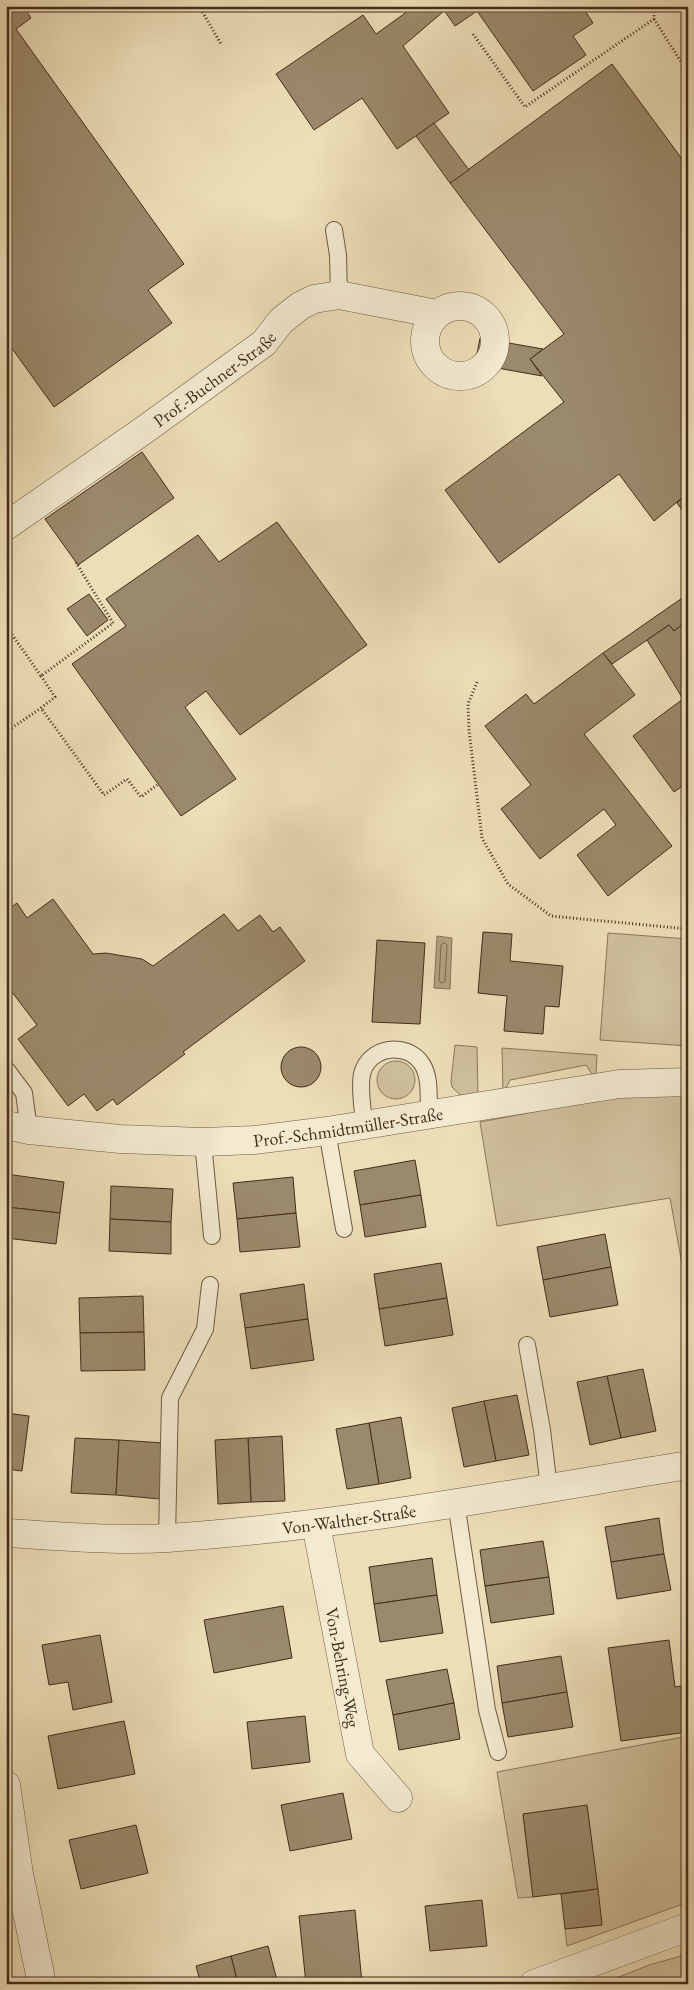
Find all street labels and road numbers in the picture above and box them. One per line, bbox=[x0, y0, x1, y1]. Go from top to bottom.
street label: Prof.-Buchner-Straße bbox=[148, 326, 281, 432]
street label: Prof.-Schmidtmüller-Straße bbox=[252, 1101, 444, 1152]
street label: Von-Walther-Straße bbox=[281, 1498, 417, 1539]
street label: Von-Behring-Weg bbox=[321, 1606, 366, 1729]

